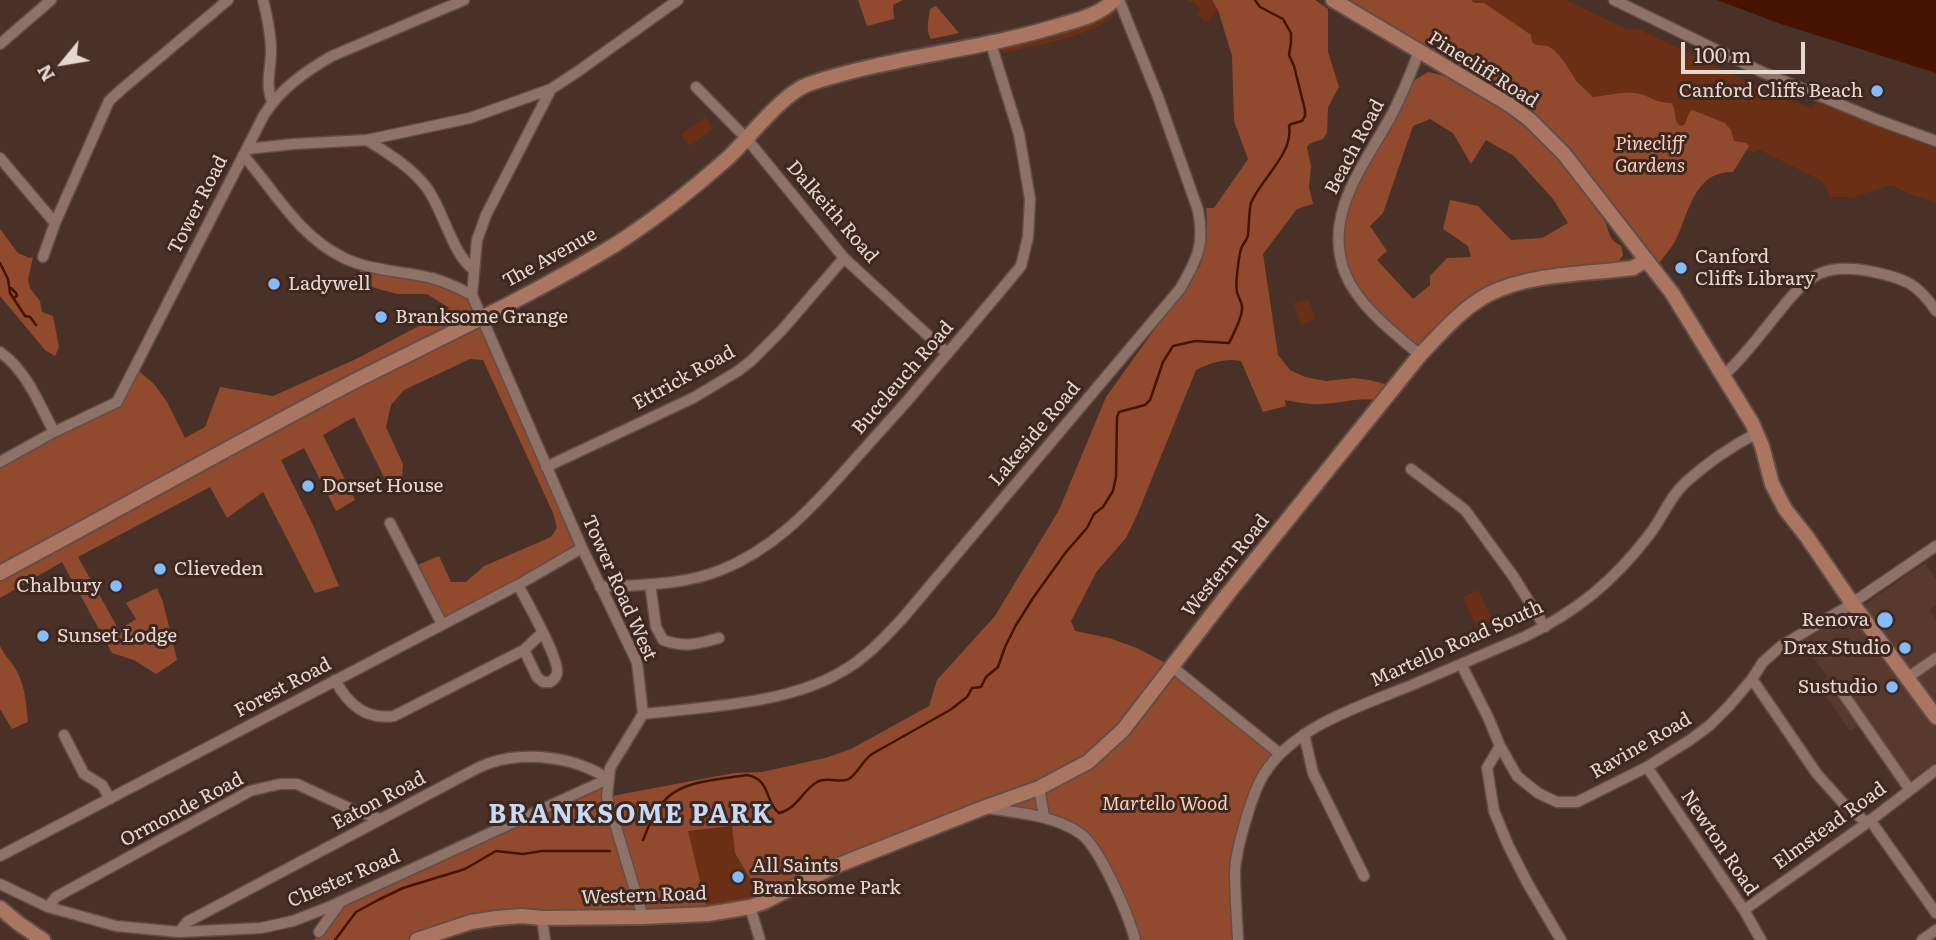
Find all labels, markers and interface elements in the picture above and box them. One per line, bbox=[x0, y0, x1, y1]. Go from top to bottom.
street label: Pinecliff Road bbox=[1424, 27, 1542, 113]
north arrow bbox=[28, 28, 98, 98]
scale bar bbox=[1684, 28, 1808, 72]
text: 100 m bbox=[1694, 38, 1751, 69]
text: N bbox=[29, 60, 61, 87]
place label: Canford Cliffs Beach bbox=[1679, 80, 1863, 102]
marker: Canford Cliffs Beach bbox=[1869, 83, 1885, 99]
street label: Beach Road bbox=[1320, 96, 1390, 198]
park label: Pinecliff Gardens bbox=[1615, 133, 1685, 177]
street label: Tower Road bbox=[163, 152, 233, 258]
street label: Dalkeith Road bbox=[781, 156, 883, 268]
street label: The Avenue bbox=[499, 223, 601, 293]
place label: Canford Cliffs Library bbox=[1695, 246, 1815, 290]
marker: Canford Cliffs Library bbox=[1673, 260, 1689, 276]
place label: Ladywell bbox=[288, 273, 371, 295]
marker: Ladywell bbox=[266, 276, 282, 292]
place label: Branksome Grange bbox=[395, 306, 568, 328]
marker: Branksome Grange bbox=[373, 309, 389, 325]
street label: Buccleuch Road bbox=[847, 317, 959, 439]
street label: Ettrick Road bbox=[629, 341, 739, 415]
street label: Lakeside Road bbox=[985, 377, 1085, 491]
place label: Dorset House bbox=[322, 475, 443, 497]
marker: Dorset House bbox=[300, 478, 316, 494]
street label: Western Road bbox=[1178, 510, 1274, 622]
street label: Tower Road West bbox=[577, 512, 661, 664]
place label: Clieveden bbox=[174, 558, 264, 580]
marker: Clieveden bbox=[152, 561, 168, 577]
place label: Chalbury bbox=[16, 575, 102, 597]
marker: Chalbury bbox=[108, 578, 124, 594]
street label: Martello Road South bbox=[1367, 596, 1547, 692]
place label: Renova bbox=[1802, 609, 1869, 631]
marker: Renova bbox=[1875, 610, 1895, 630]
place label: Sunset Lodge bbox=[57, 625, 177, 647]
marker: Sunset Lodge bbox=[35, 628, 51, 644]
place label: Drax Studio bbox=[1783, 637, 1891, 659]
marker: Drax Studio bbox=[1897, 640, 1913, 656]
street label: Forest Road bbox=[231, 653, 335, 723]
place label: Sustudio bbox=[1798, 676, 1878, 698]
marker: Sustudio bbox=[1884, 679, 1900, 695]
street label: Ravine Road bbox=[1586, 708, 1696, 784]
street label: Eaton Road bbox=[328, 767, 430, 835]
street label: Ormonde Road bbox=[116, 768, 248, 852]
street label: Elmstead Road bbox=[1769, 777, 1891, 875]
street label: Newton Road bbox=[1675, 786, 1763, 900]
park label: Martello Wood bbox=[1102, 793, 1228, 815]
district label: BRANKSOME PARK bbox=[490, 799, 772, 831]
street label: Chester Road bbox=[284, 845, 404, 913]
place label: All Saints Branksome Park bbox=[752, 855, 901, 899]
marker: All Saints Branksome Park bbox=[730, 869, 746, 885]
street label: Western Road bbox=[581, 882, 707, 910]

